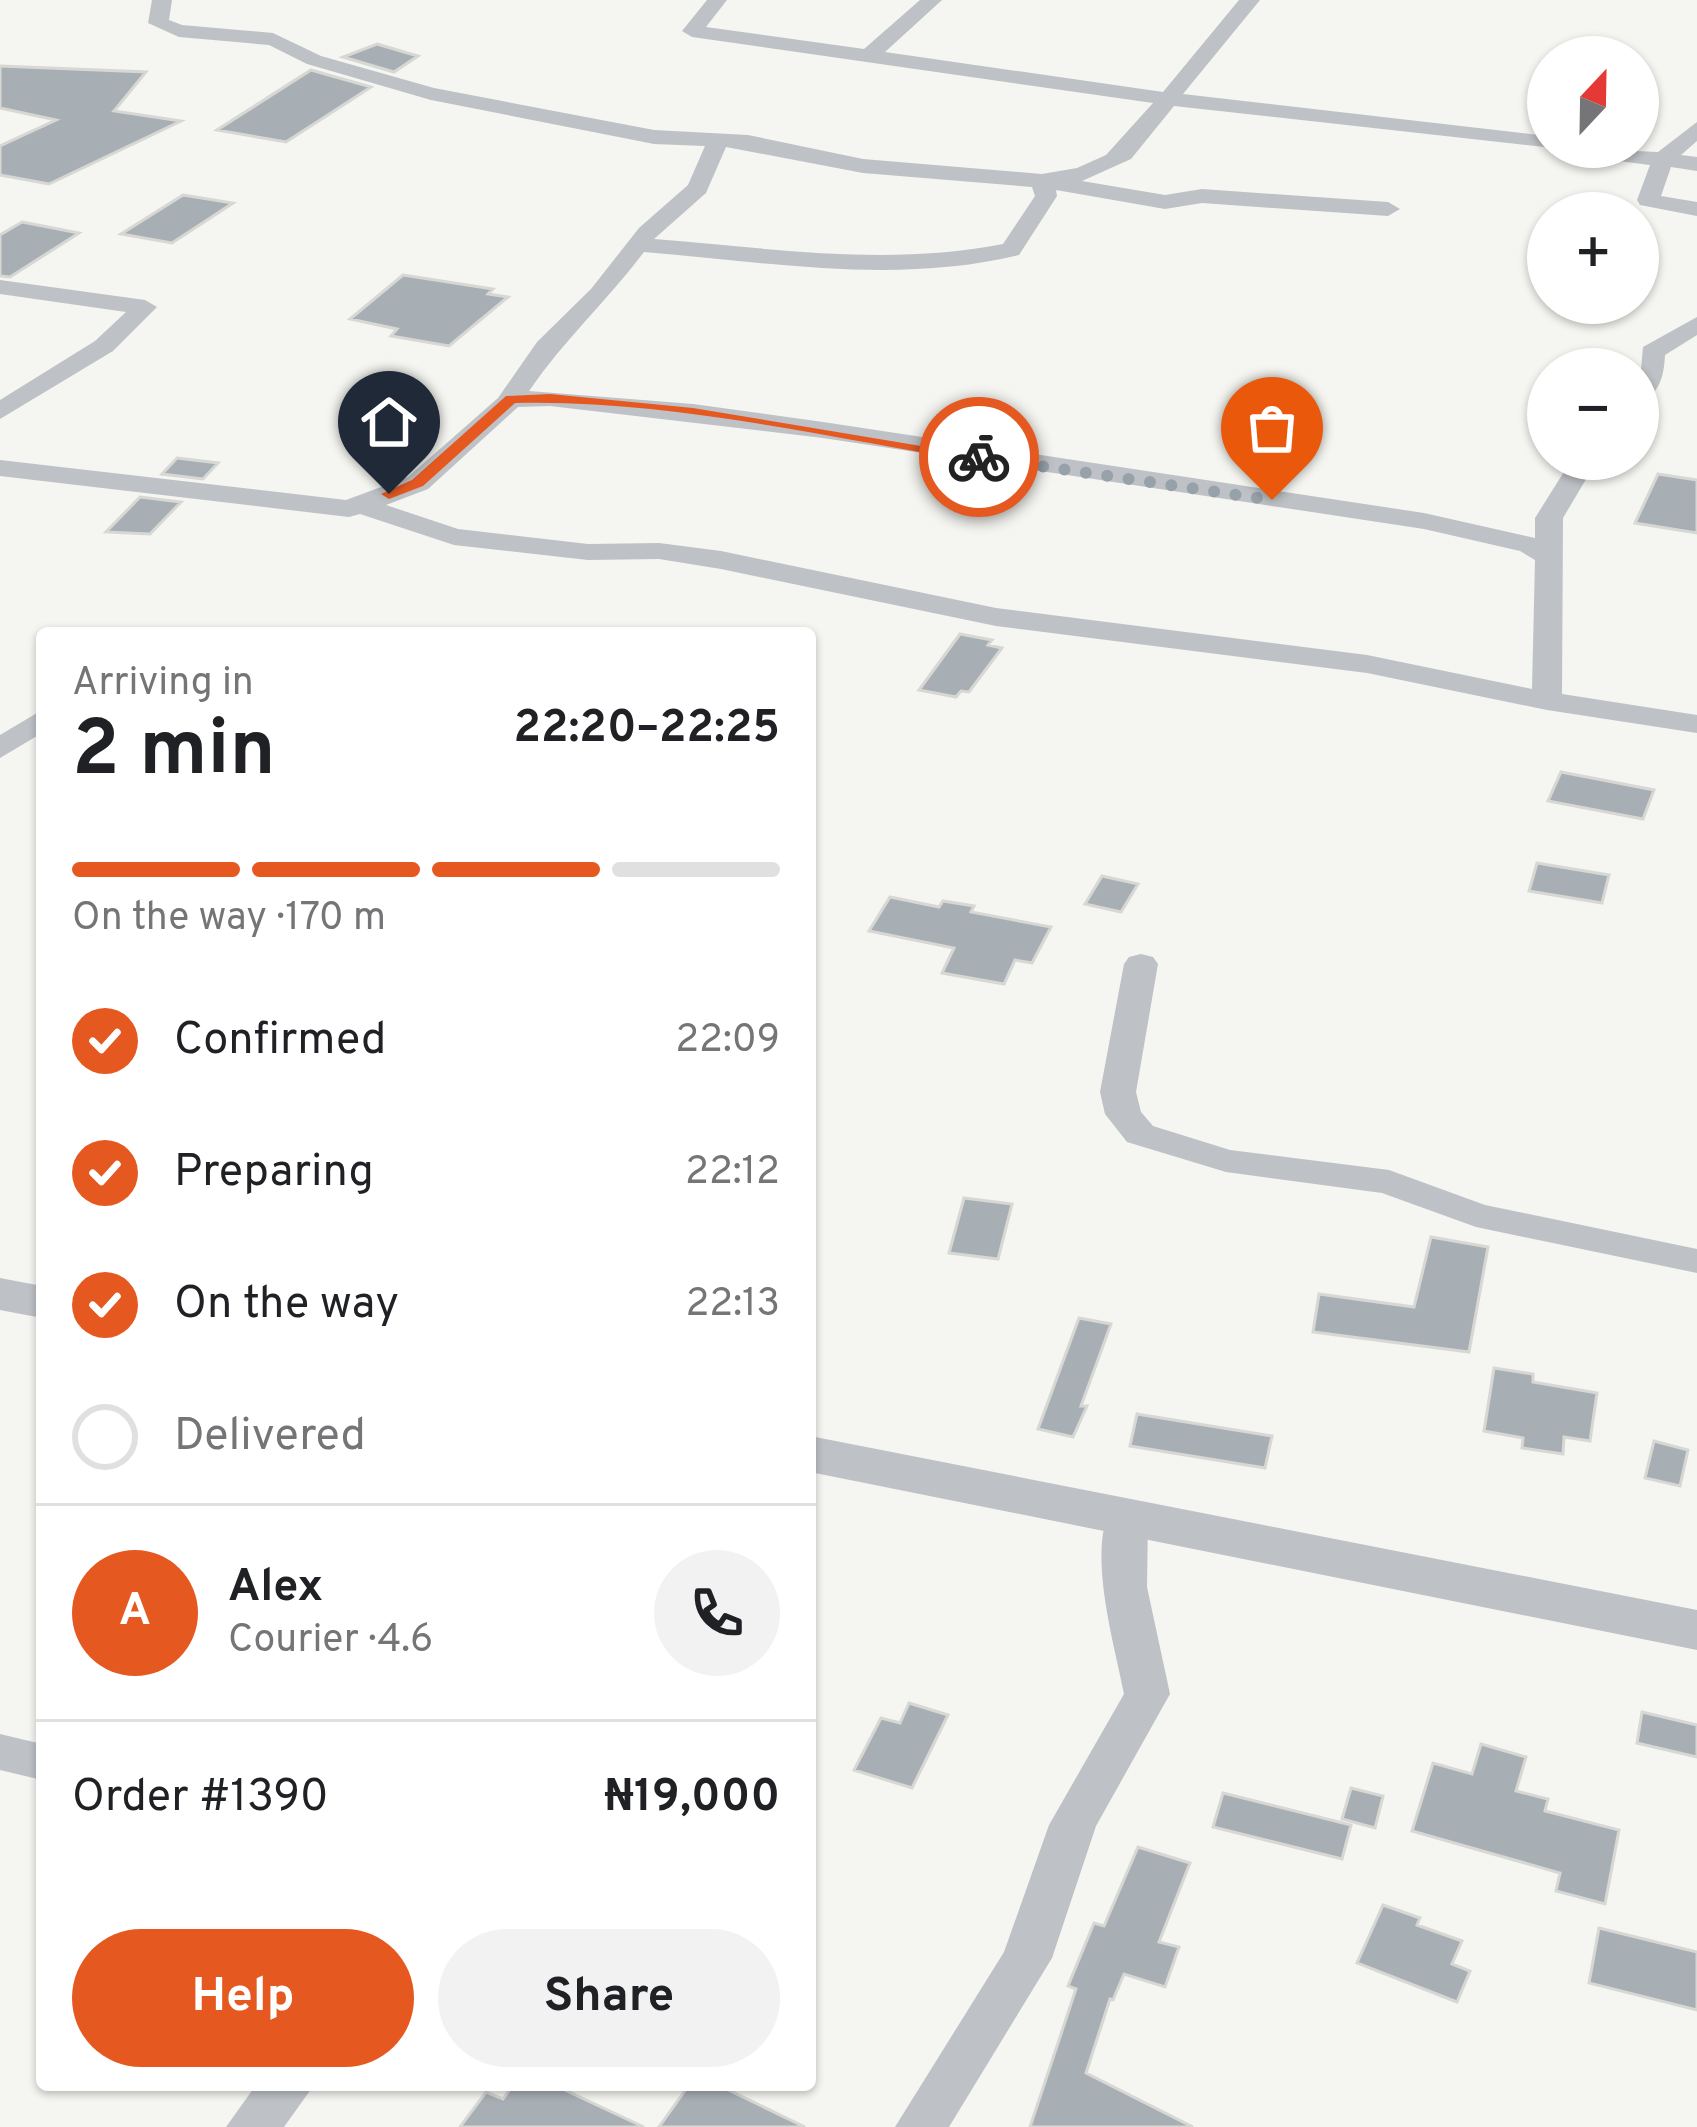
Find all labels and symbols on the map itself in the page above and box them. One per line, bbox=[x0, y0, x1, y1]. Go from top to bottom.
north arrow bbox=[1527, 36, 1659, 168]
pin bbox=[338, 371, 440, 494]
pin bbox=[1221, 377, 1323, 500]
courier bbox=[919, 397, 1039, 517]

